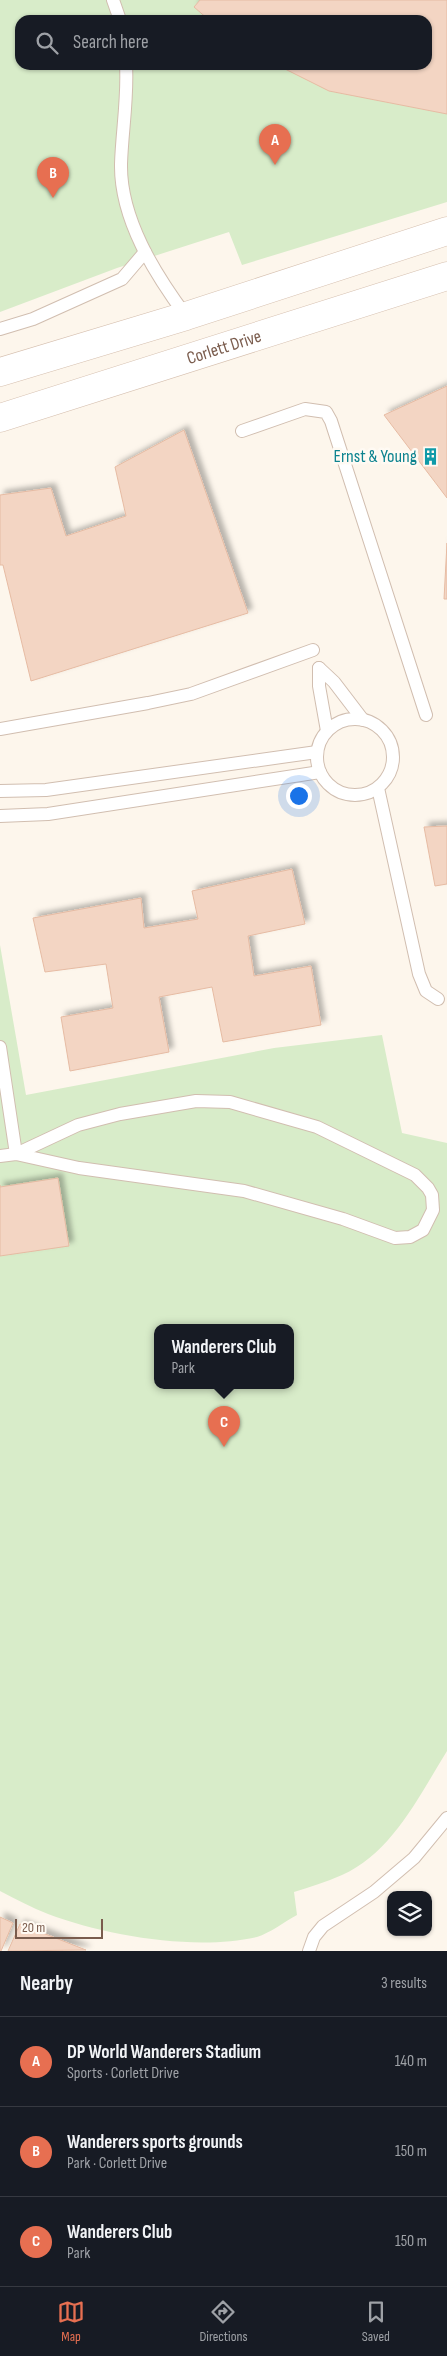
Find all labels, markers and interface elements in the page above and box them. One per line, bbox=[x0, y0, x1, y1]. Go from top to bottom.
search box bbox=[15, 15, 432, 70]
icon: search bbox=[33, 29, 61, 57]
text: Search here bbox=[73, 31, 149, 54]
pin: A bbox=[259, 124, 291, 165]
pin: B bbox=[37, 157, 69, 198]
street label: Corlett Drive bbox=[184, 326, 264, 369]
place label: Ernst & Young bbox=[333, 446, 417, 467]
building icon: Ernst & Young bbox=[421, 446, 441, 466]
your location bbox=[286, 783, 312, 809]
popup bbox=[154, 1324, 294, 1389]
text: Wanderers Club bbox=[171, 1336, 277, 1359]
text: Park bbox=[171, 1359, 195, 1378]
pin: C bbox=[208, 1406, 240, 1447]
map controls bbox=[387, 1891, 432, 1936]
button: layers bbox=[387, 1891, 432, 1936]
scale bar bbox=[15, 1916, 102, 1939]
text: 20 m bbox=[22, 1919, 45, 1936]
text: Nearby bbox=[20, 1971, 73, 1996]
text: 3 results bbox=[381, 1974, 427, 1993]
text: DP World Wanderers Stadium bbox=[67, 2041, 261, 2064]
text: A bbox=[32, 2052, 40, 2071]
text: 140 m bbox=[395, 2052, 427, 2071]
text: Sports · Corlett Drive bbox=[67, 2064, 179, 2083]
text: Wanderers sports grounds bbox=[67, 2131, 243, 2154]
text: B bbox=[32, 2142, 40, 2161]
text: 150 m bbox=[395, 2142, 427, 2161]
text: Park · Corlett Drive bbox=[67, 2154, 167, 2173]
text: Wanderers Club bbox=[67, 2221, 172, 2244]
text: C bbox=[32, 2232, 40, 2251]
text: 150 m bbox=[395, 2232, 427, 2251]
text: Park bbox=[67, 2244, 90, 2263]
tab: Map bbox=[57, 2298, 85, 2345]
tab: Directions bbox=[199, 2298, 248, 2345]
tab: Saved bbox=[362, 2298, 390, 2345]

